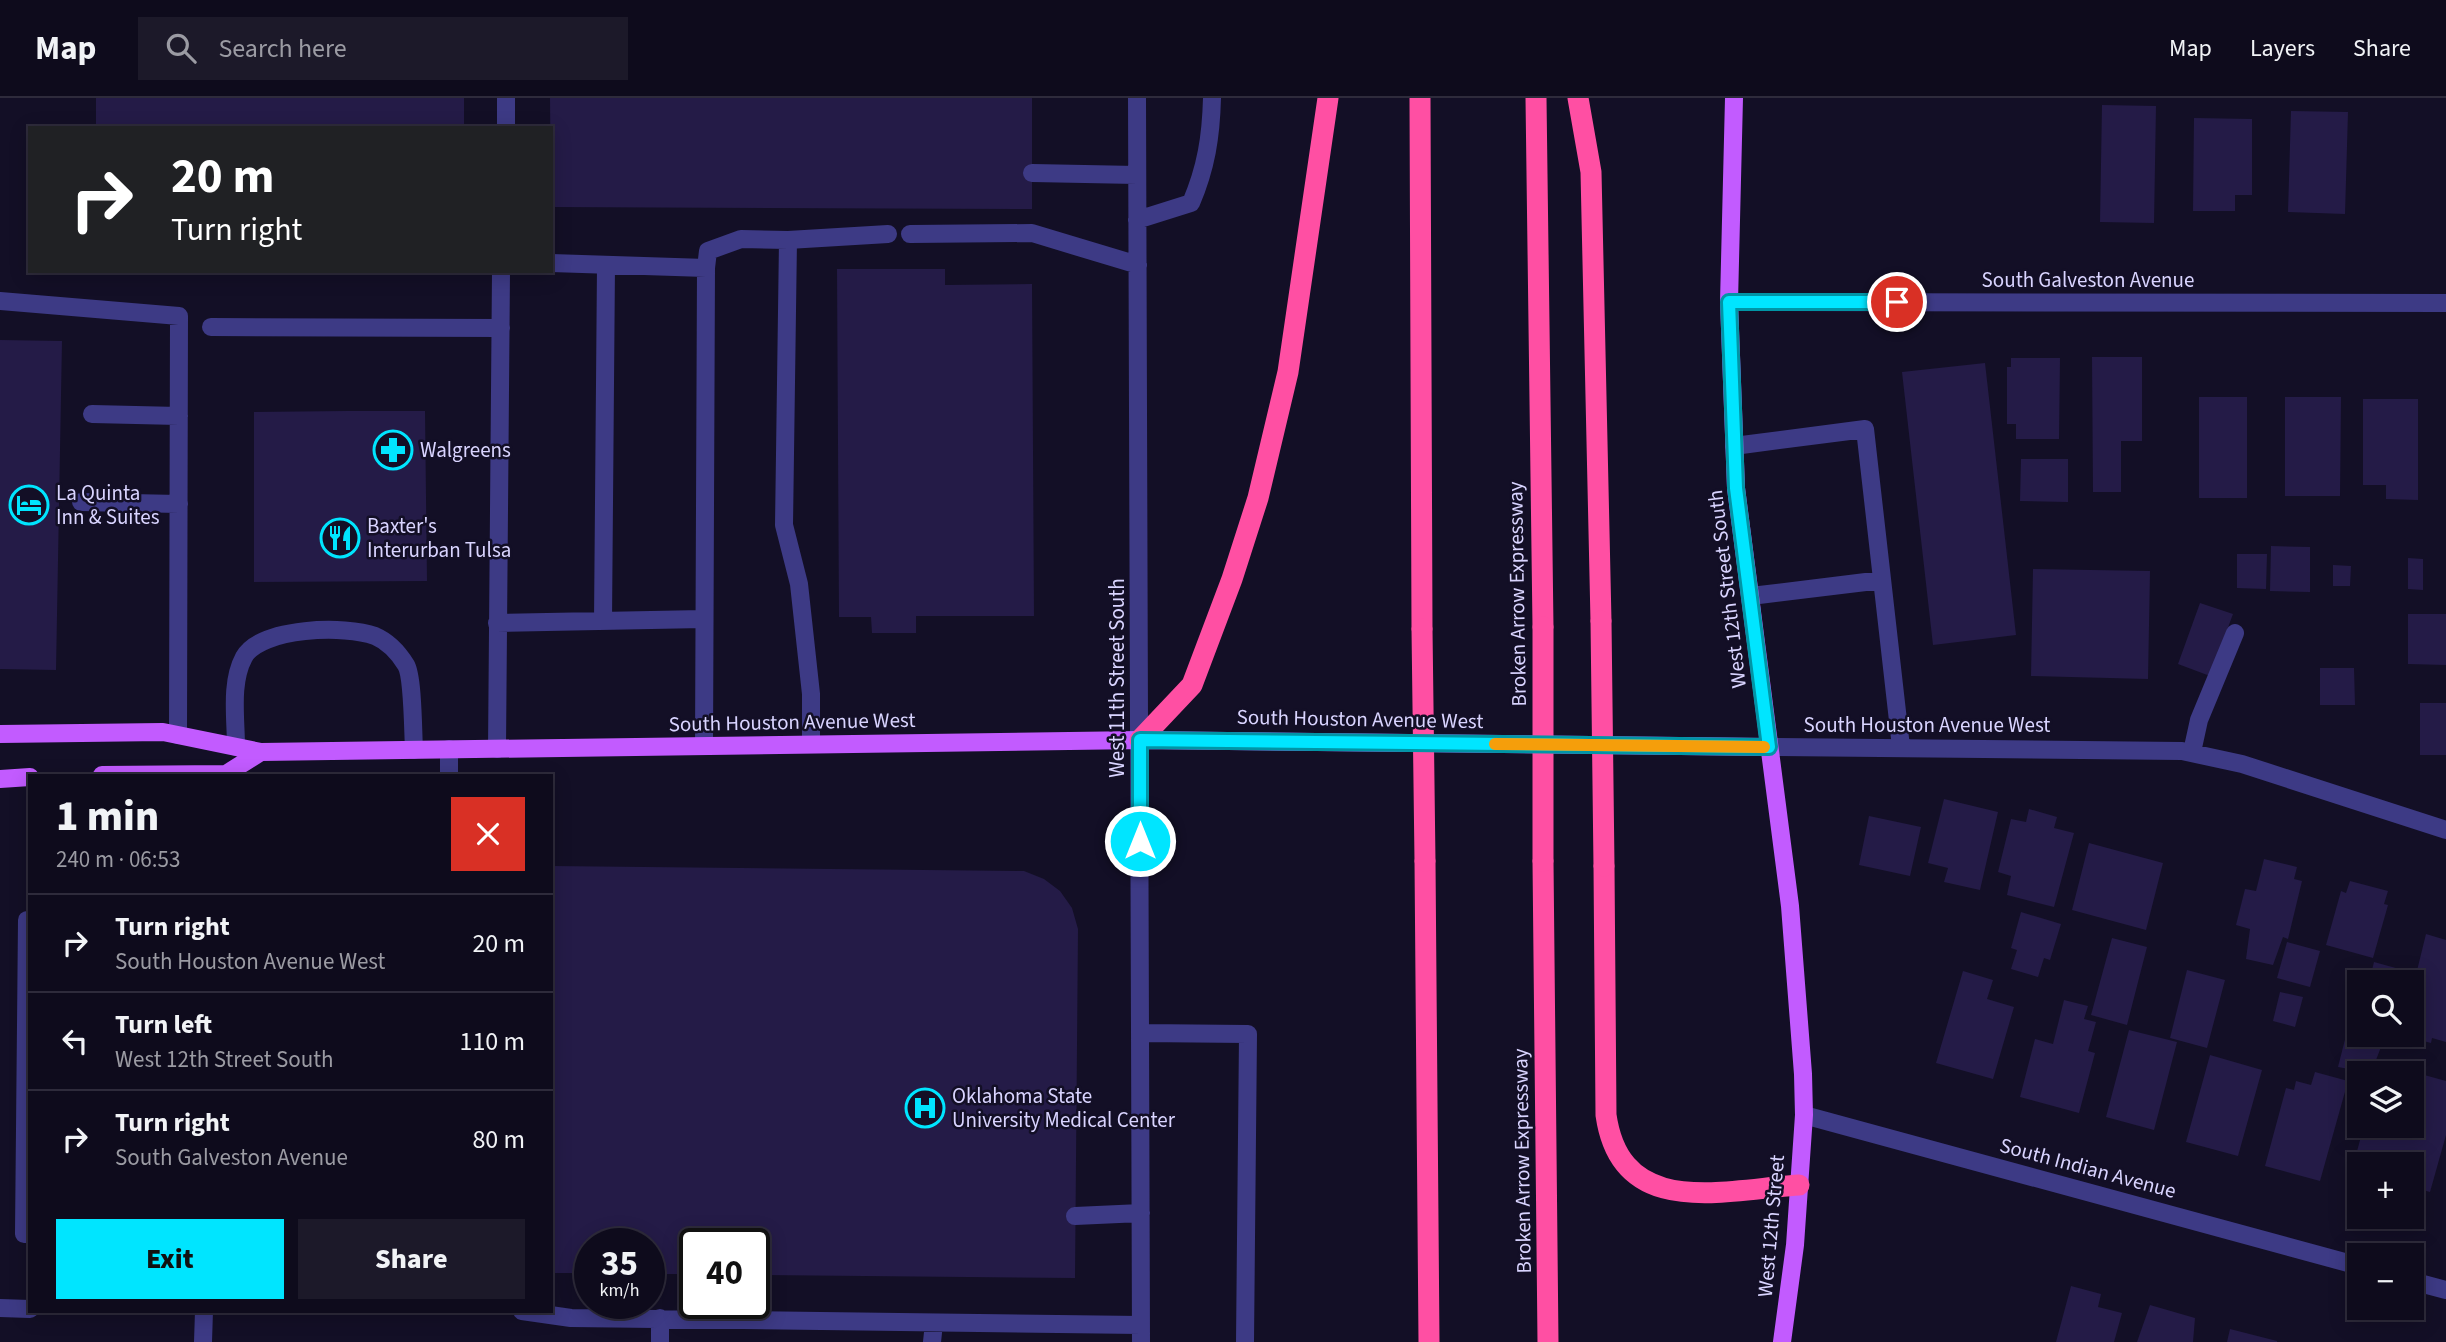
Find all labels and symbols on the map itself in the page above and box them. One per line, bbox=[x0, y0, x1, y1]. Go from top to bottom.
street label: South Galveston Avenue bbox=[1982, 265, 2194, 295]
pin bbox=[1867, 272, 1927, 332]
pharmacy icon: Walgreens bbox=[372, 429, 414, 471]
place label: Walgreens bbox=[420, 435, 511, 465]
place label: La Quinta Inn & Suites bbox=[56, 478, 160, 532]
street label: Broken Arrow Expressway bbox=[1500, 481, 1534, 707]
hotel icon: La Quinta Inn & Suites bbox=[8, 484, 50, 526]
street label: West 12th Street South bbox=[1700, 488, 1754, 690]
place label: Baxter's Interurban Tulsa bbox=[367, 511, 511, 565]
restaurant icon: Baxter's Interurban Tulsa bbox=[319, 517, 361, 559]
street label: West 11th Street South bbox=[1102, 578, 1132, 778]
street label: South Houston Avenue West bbox=[1236, 702, 1484, 736]
street label: South Houston Avenue West bbox=[668, 705, 916, 739]
street label: South Houston Avenue West bbox=[1804, 710, 2050, 740]
position arrow bbox=[1103, 804, 1177, 878]
street label: Broken Arrow Expressway bbox=[1505, 1048, 1539, 1274]
place label: Oklahoma State University Medical Center bbox=[952, 1081, 1176, 1135]
hospital icon: Oklahoma State University Medical Center bbox=[904, 1087, 946, 1129]
street label: South Indian Avenue bbox=[1996, 1130, 2180, 1206]
street label: West 12th Street bbox=[1750, 1154, 1792, 1298]
speed limit sign: 40 bbox=[679, 1228, 770, 1319]

